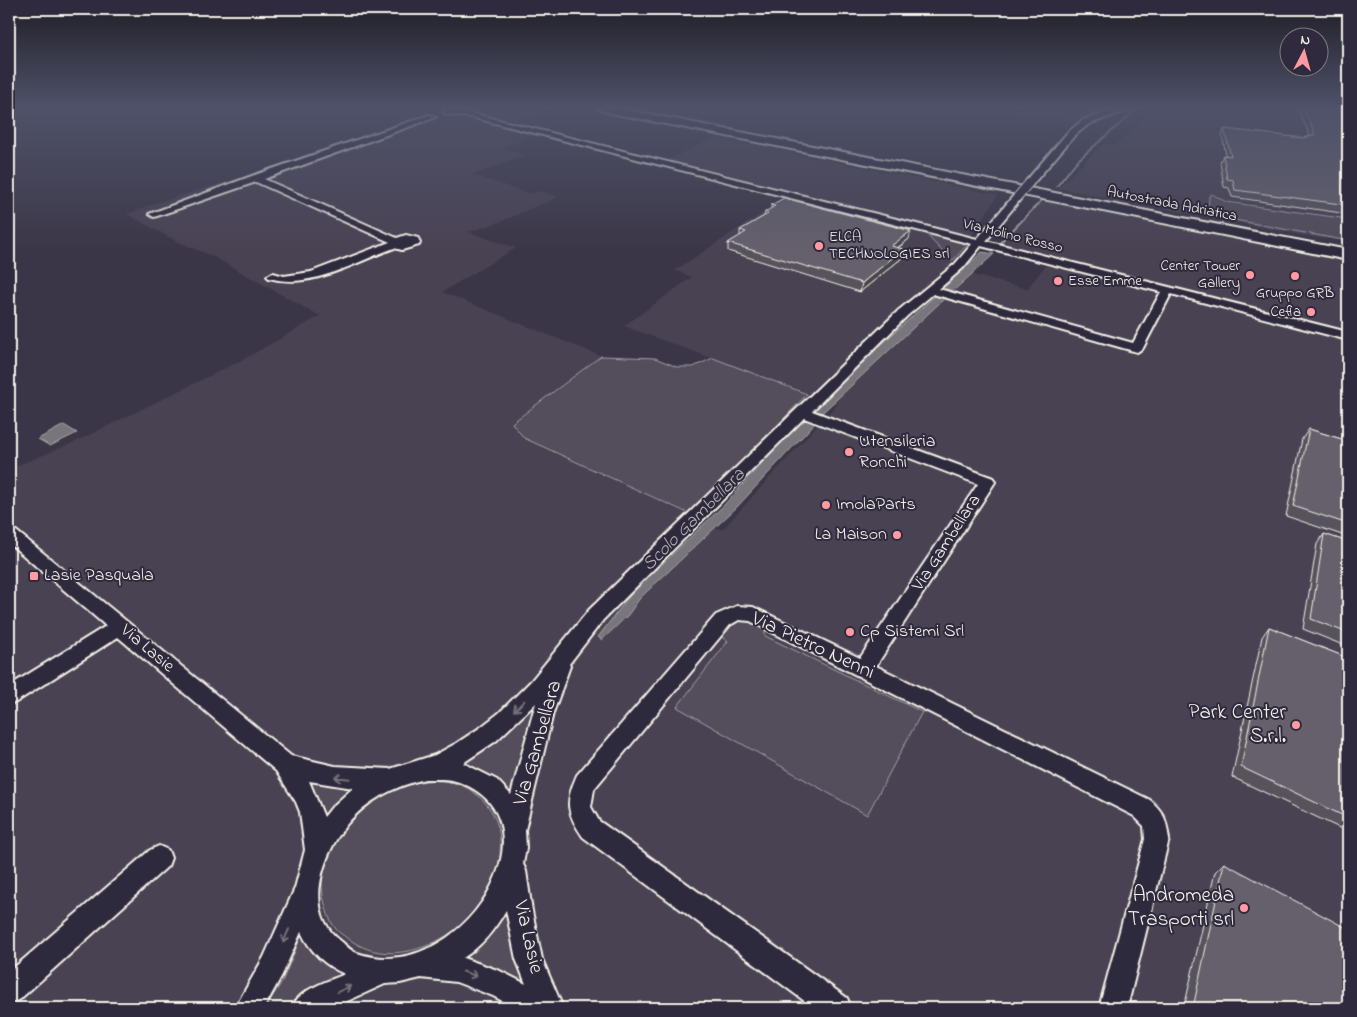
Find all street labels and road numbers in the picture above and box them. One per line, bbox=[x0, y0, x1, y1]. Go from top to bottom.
street label: Autostrada Adriatica bbox=[1105, 181, 1239, 227]
street label: Via Molino Rosso bbox=[960, 213, 1065, 259]
street label: Via Gambellara bbox=[905, 490, 988, 597]
street label: Via Pietro Nenni bbox=[745, 604, 880, 688]
street label: Via Lasie bbox=[113, 618, 180, 680]
street label: Via Gambellara bbox=[506, 677, 570, 810]
street label: Via Lasie bbox=[505, 896, 551, 977]

